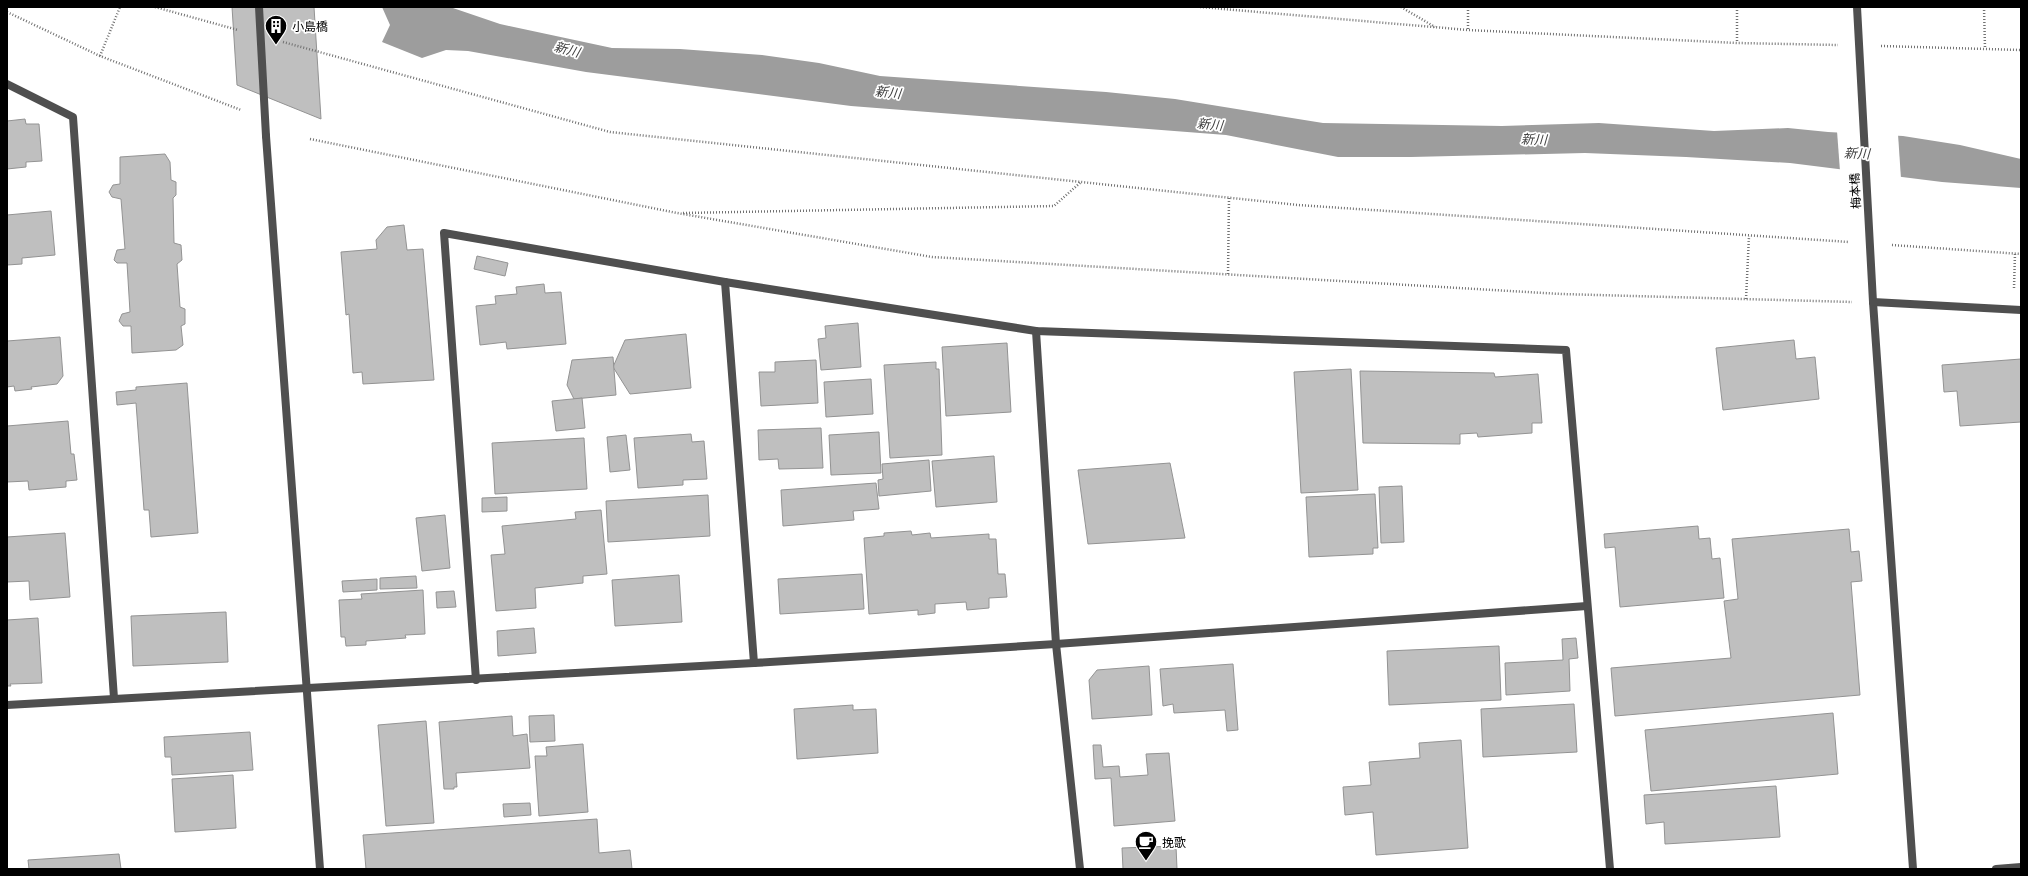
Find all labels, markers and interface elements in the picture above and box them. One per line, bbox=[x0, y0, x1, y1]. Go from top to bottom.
building icon: 小島橋 bbox=[263, 13, 289, 46]
place label: 小島橋 bbox=[292, 18, 328, 35]
water label: 新川 bbox=[552, 37, 584, 62]
water label: 新川 bbox=[874, 82, 904, 103]
water label: 新川 bbox=[1196, 114, 1226, 134]
water label: 新川 bbox=[1521, 130, 1549, 149]
water label: 新川 bbox=[1844, 144, 1872, 163]
street label: 梅本橋 bbox=[1846, 173, 1864, 209]
cafe icon: 挽歌 bbox=[1133, 829, 1159, 862]
place label: 挽歌 bbox=[1162, 834, 1186, 851]

